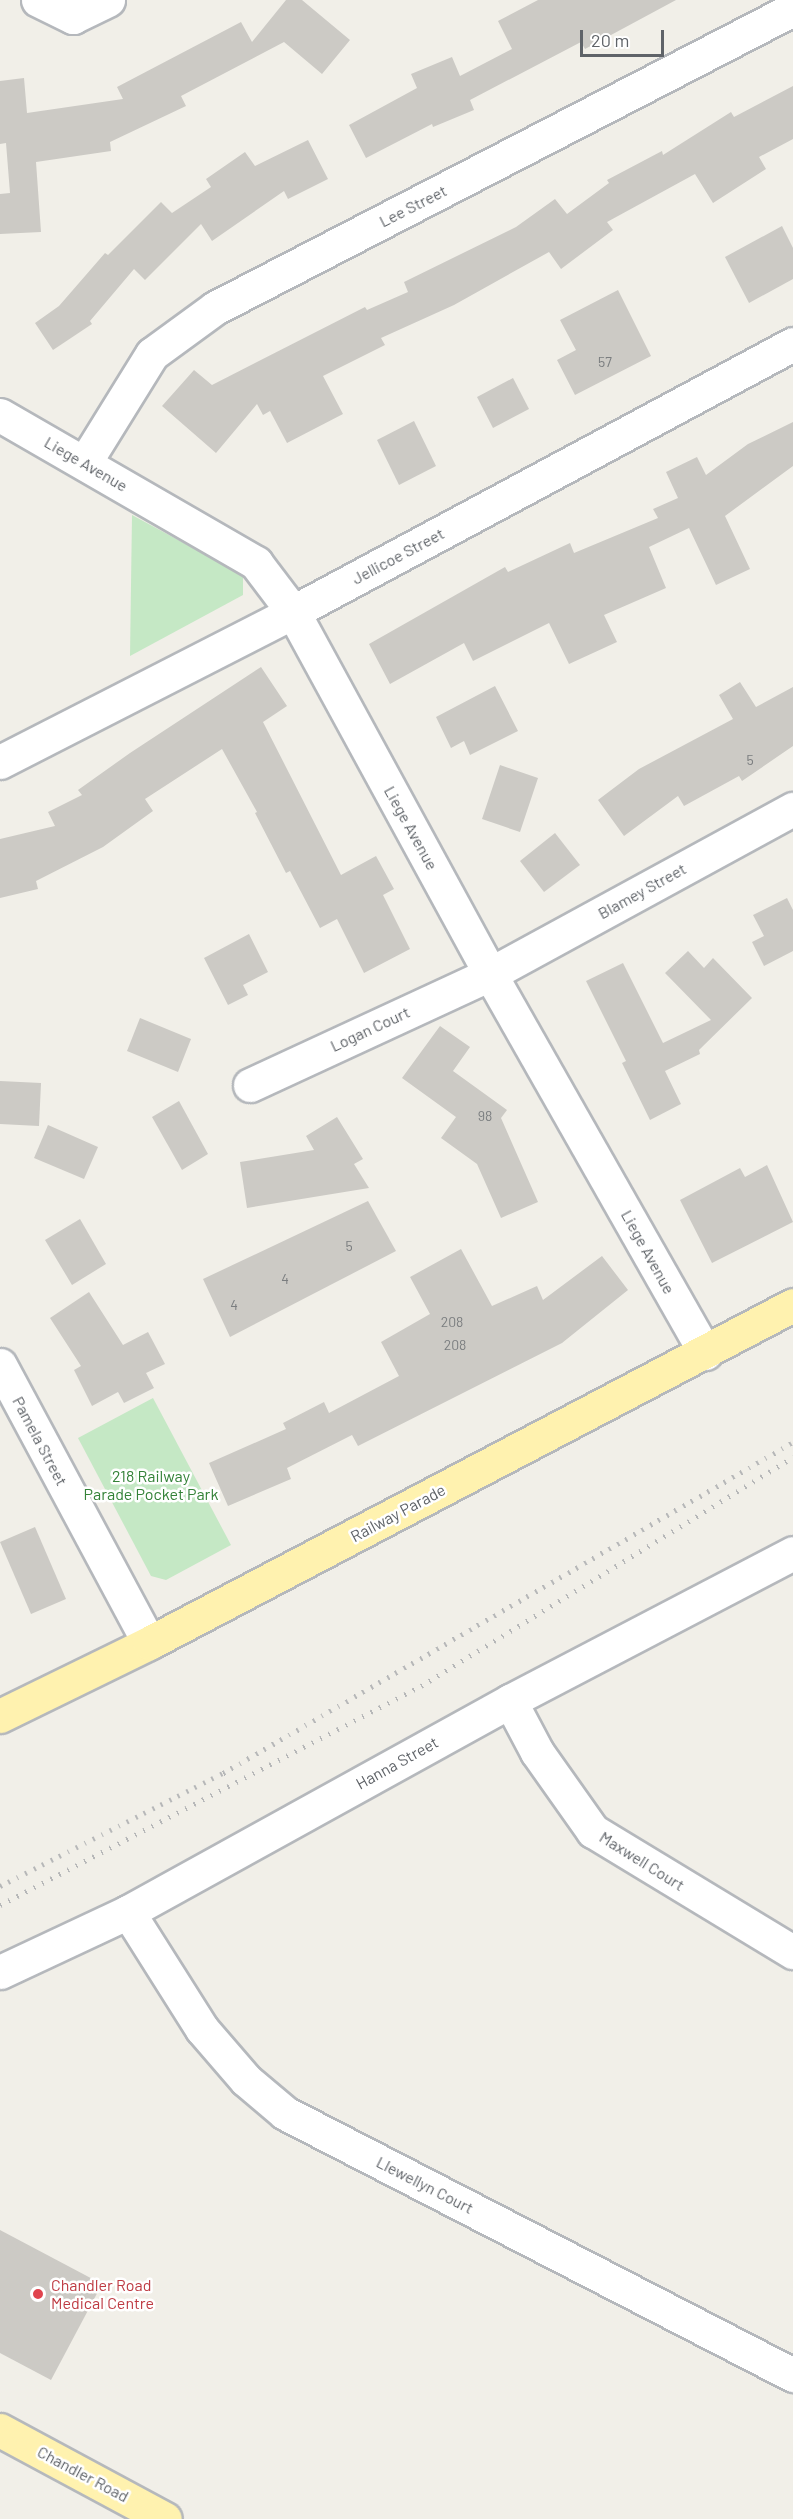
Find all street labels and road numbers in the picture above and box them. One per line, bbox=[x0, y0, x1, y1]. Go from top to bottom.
street label: Lee Street bbox=[376, 181, 450, 231]
street label: Liege Avenue bbox=[41, 432, 131, 496]
street label: Jellicoe Street bbox=[349, 524, 447, 588]
street label: Liege Avenue bbox=[380, 783, 442, 873]
street label: Blamey Street bbox=[595, 859, 689, 923]
street label: Logan Court bbox=[327, 1002, 413, 1056]
street label: Liege Avenue bbox=[617, 1207, 679, 1297]
street label: Pamela Street bbox=[9, 1393, 71, 1489]
street label: Railway Parade bbox=[347, 1480, 449, 1546]
street label: Hanna Street bbox=[353, 1733, 441, 1793]
street label: Maxwell Court bbox=[596, 1827, 688, 1895]
street label: Llewellyn Court bbox=[373, 2152, 477, 2218]
street label: Chandler Road bbox=[34, 2442, 132, 2506]

